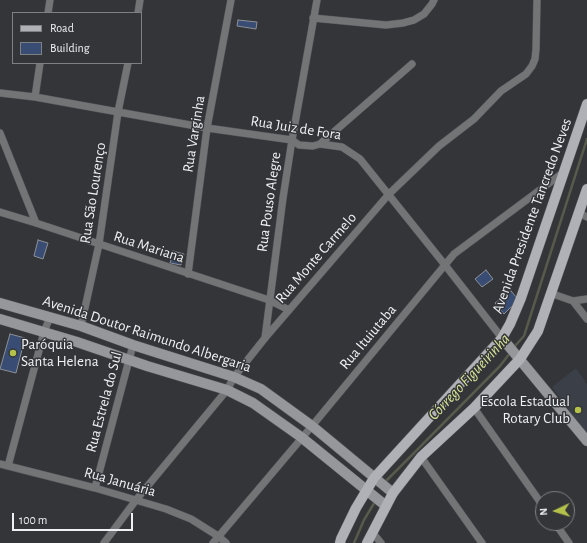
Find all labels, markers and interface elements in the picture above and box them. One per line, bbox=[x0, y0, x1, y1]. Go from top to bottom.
legend bbox=[12, 12, 142, 64]
text: Road bbox=[50, 22, 74, 34]
text: Building bbox=[50, 42, 90, 54]
street label: Rua Varginha bbox=[179, 94, 209, 174]
street label: Rua Juiz de Fora bbox=[249, 112, 343, 144]
street label: Avenida Presidente Tancredo Neves bbox=[488, 116, 576, 316]
street label: Rua São Lourenço bbox=[76, 141, 110, 245]
street label: Rua Pouso Alegre bbox=[253, 151, 285, 253]
street label: Rua Monte Carmelo bbox=[272, 209, 360, 307]
street label: Rua Mariana bbox=[111, 227, 187, 267]
street label: Avenida Doutor Raimundo Albergaria bbox=[40, 292, 254, 376]
street label: Rua Ituiutaba bbox=[336, 301, 400, 373]
water label: Córrego Figueirinha bbox=[424, 330, 514, 424]
place label: Paróquia Santa Helena bbox=[21, 335, 99, 370]
marker: Paróquia Santa Helena bbox=[8, 348, 18, 358]
street label: Rua Estrela do Sul bbox=[82, 350, 126, 454]
place label: Escola Estadual Rotary Club bbox=[480, 392, 570, 427]
marker: Escola Estadual Rotary Club bbox=[573, 405, 583, 415]
street label: Rua Januária bbox=[82, 463, 158, 501]
north arrow bbox=[535, 491, 575, 531]
scale bar bbox=[14, 505, 135, 531]
text: N bbox=[538, 508, 549, 516]
text: 100 m bbox=[19, 514, 47, 526]

